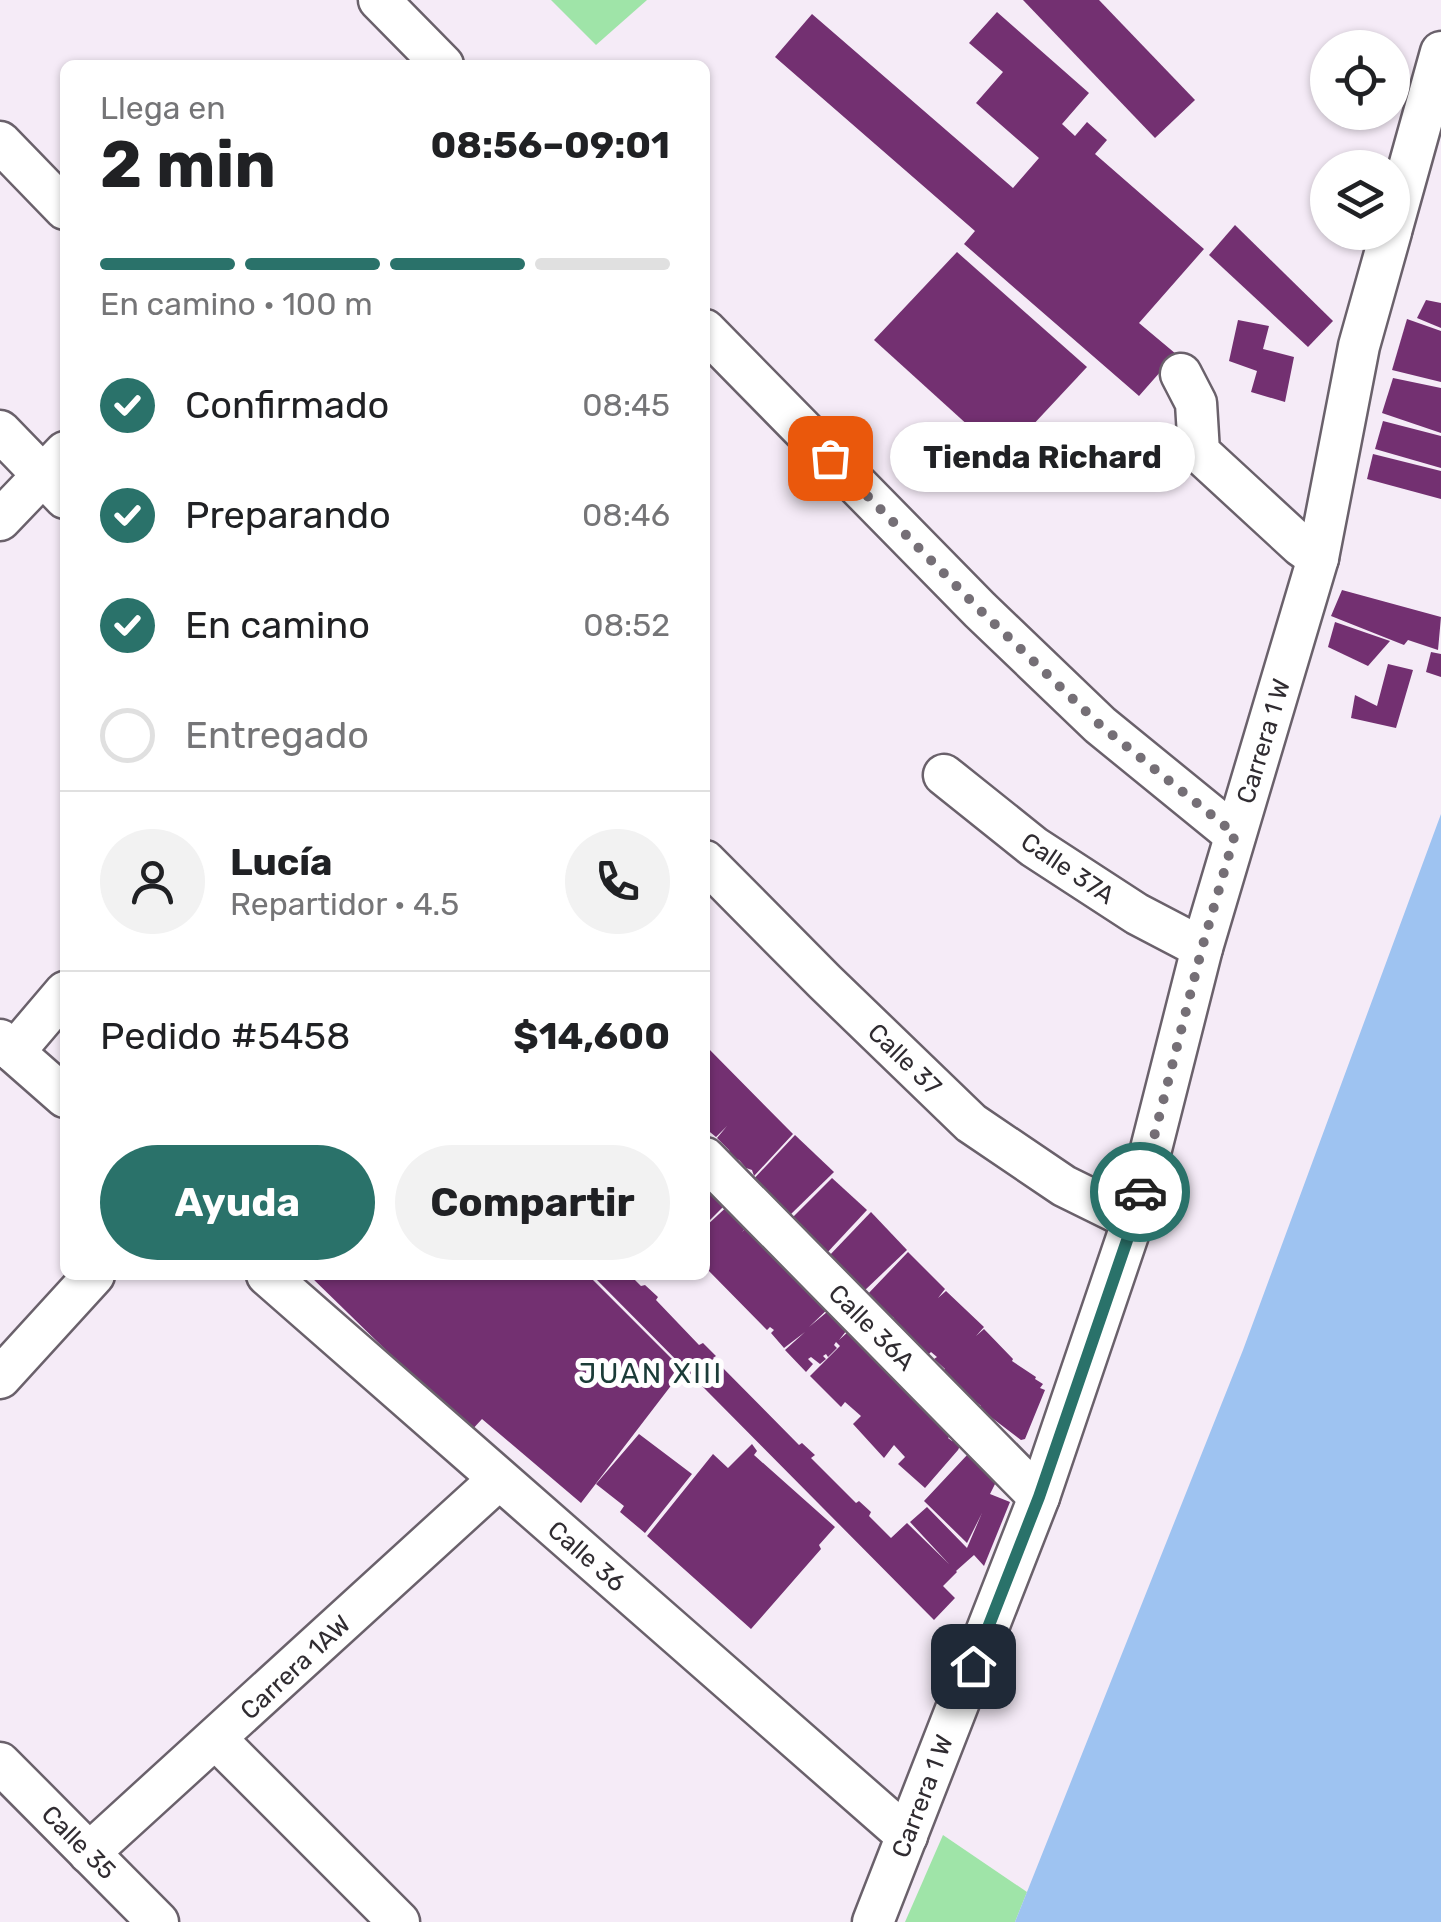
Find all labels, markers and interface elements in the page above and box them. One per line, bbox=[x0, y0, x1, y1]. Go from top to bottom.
map controls bbox=[1310, 30, 1410, 250]
button: locate bbox=[1310, 30, 1410, 130]
text: Llega en bbox=[100, 89, 226, 127]
text: 08:56–09:01 bbox=[430, 122, 670, 168]
text: 2 min bbox=[100, 126, 276, 203]
button: layers bbox=[1310, 150, 1410, 250]
text: En camino · 100 m bbox=[100, 285, 373, 323]
icon: check bbox=[100, 378, 155, 433]
text: Confirmado bbox=[185, 382, 389, 428]
text: 08:45 bbox=[582, 386, 670, 424]
pin bbox=[788, 416, 873, 501]
callout: Tienda Richard bbox=[890, 423, 1195, 493]
icon: bag bbox=[803, 431, 858, 486]
text: Tienda Richard bbox=[923, 438, 1162, 476]
icon: check bbox=[100, 488, 155, 543]
text: Preparando bbox=[185, 492, 391, 538]
text: 08:46 bbox=[582, 496, 670, 534]
icon: check bbox=[100, 598, 155, 653]
text: En camino bbox=[185, 602, 370, 648]
text: 08:52 bbox=[583, 606, 670, 644]
street label: Carrera 1 W bbox=[1231, 675, 1296, 807]
text: Entregado bbox=[185, 712, 369, 758]
street label: Calle 37A bbox=[1016, 827, 1120, 910]
button: person bbox=[100, 829, 205, 934]
button: phone bbox=[565, 829, 670, 934]
text: Lucía bbox=[230, 839, 332, 885]
text: Repartidor · 4.5 bbox=[230, 885, 459, 923]
text: Pedido #5458 bbox=[100, 1013, 350, 1059]
text: $14,600 bbox=[513, 1013, 670, 1059]
street label: Calle 37 bbox=[862, 1017, 947, 1101]
courier bbox=[1090, 1142, 1190, 1242]
button: Ayuda bbox=[100, 1145, 375, 1260]
button: Compartir bbox=[395, 1145, 670, 1260]
icon: car bbox=[1113, 1165, 1168, 1220]
street label: Calle 36A bbox=[823, 1278, 921, 1377]
district label: JUAN XIII bbox=[578, 1357, 724, 1390]
street label: Calle 36 bbox=[542, 1515, 631, 1598]
street label: Carrera 1AW bbox=[235, 1609, 356, 1725]
pin bbox=[931, 1624, 1016, 1709]
icon: home bbox=[946, 1639, 1001, 1694]
street label: Carrera 1 W bbox=[886, 1731, 959, 1862]
street label: Calle 35 bbox=[36, 1799, 122, 1885]

